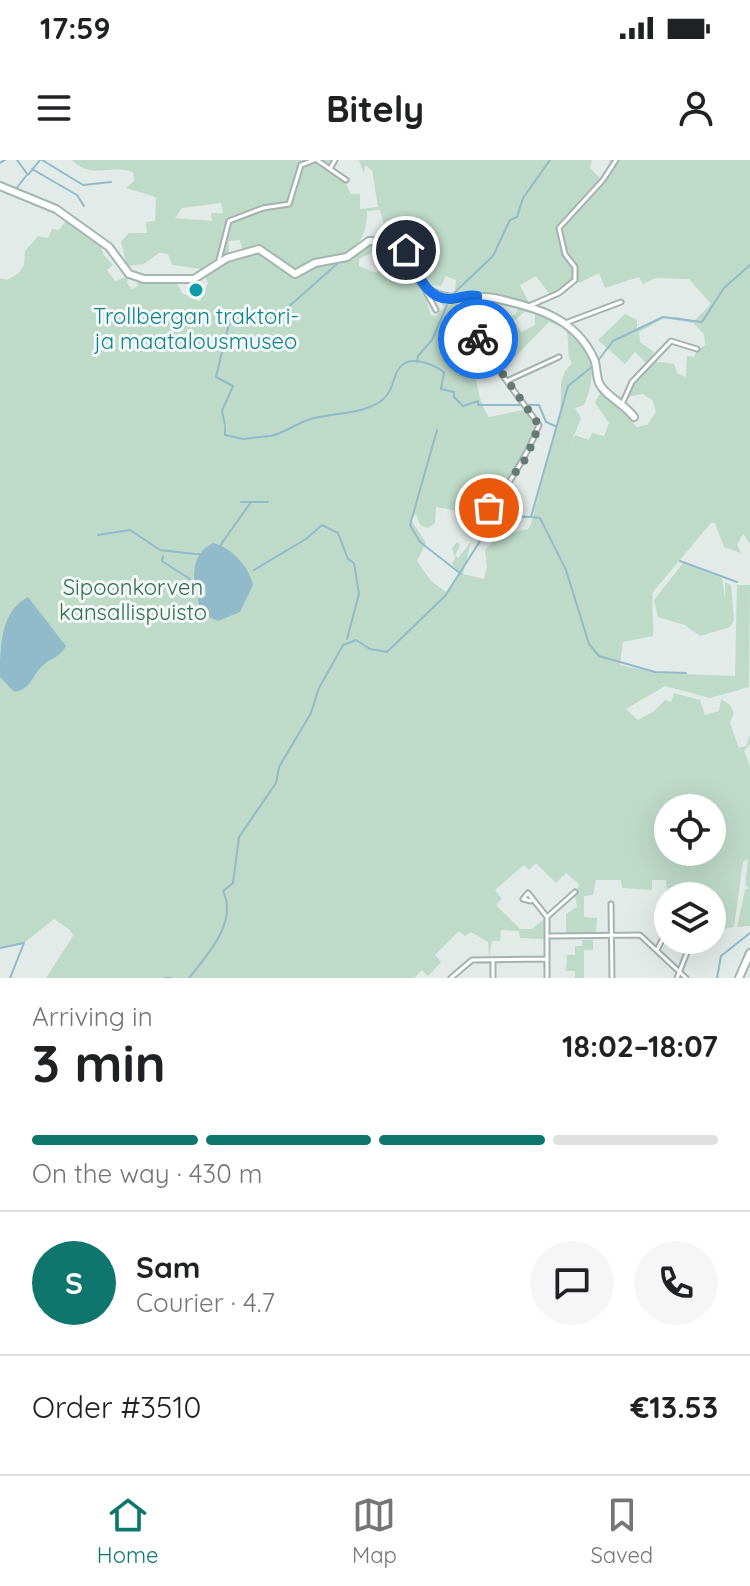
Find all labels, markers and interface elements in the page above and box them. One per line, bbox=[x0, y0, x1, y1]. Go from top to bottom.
text: 17:59 bbox=[40, 9, 111, 47]
icon: menu bbox=[32, 86, 76, 130]
text: Bitely bbox=[326, 86, 424, 131]
icon: person bbox=[674, 86, 718, 130]
pin bbox=[372, 216, 440, 284]
icon: home bbox=[384, 228, 428, 272]
marker: Trollbergan traktori- ja maatalousmuseo bbox=[187, 281, 205, 299]
courier bbox=[438, 299, 518, 379]
place label: Trollbergan traktori- ja maatalousmuseo bbox=[93, 302, 299, 355]
icon: bike bbox=[456, 317, 500, 361]
pin bbox=[455, 474, 523, 542]
icon: bag bbox=[467, 486, 511, 530]
park label: Sipoonkorven kansallispuisto bbox=[59, 573, 207, 626]
map controls bbox=[654, 794, 726, 954]
button: locate bbox=[654, 794, 726, 866]
button: layers bbox=[654, 882, 726, 954]
text: Arriving in bbox=[32, 1000, 153, 1033]
text: 18:02–18:07 bbox=[562, 1027, 718, 1065]
text: 3 min bbox=[32, 1030, 166, 1095]
text: On the way · 430 m bbox=[32, 1157, 262, 1190]
button: chat bbox=[530, 1241, 614, 1325]
button: phone bbox=[634, 1241, 718, 1325]
text: Sam bbox=[136, 1248, 200, 1286]
text: S bbox=[65, 1264, 83, 1302]
text: Courier · 4.7 bbox=[136, 1286, 275, 1319]
text: Order #3510 bbox=[32, 1388, 201, 1426]
text: €13.53 bbox=[631, 1388, 718, 1426]
tab: Home bbox=[97, 1493, 158, 1569]
tab: Map bbox=[352, 1493, 397, 1569]
tab: Saved bbox=[590, 1493, 653, 1569]

